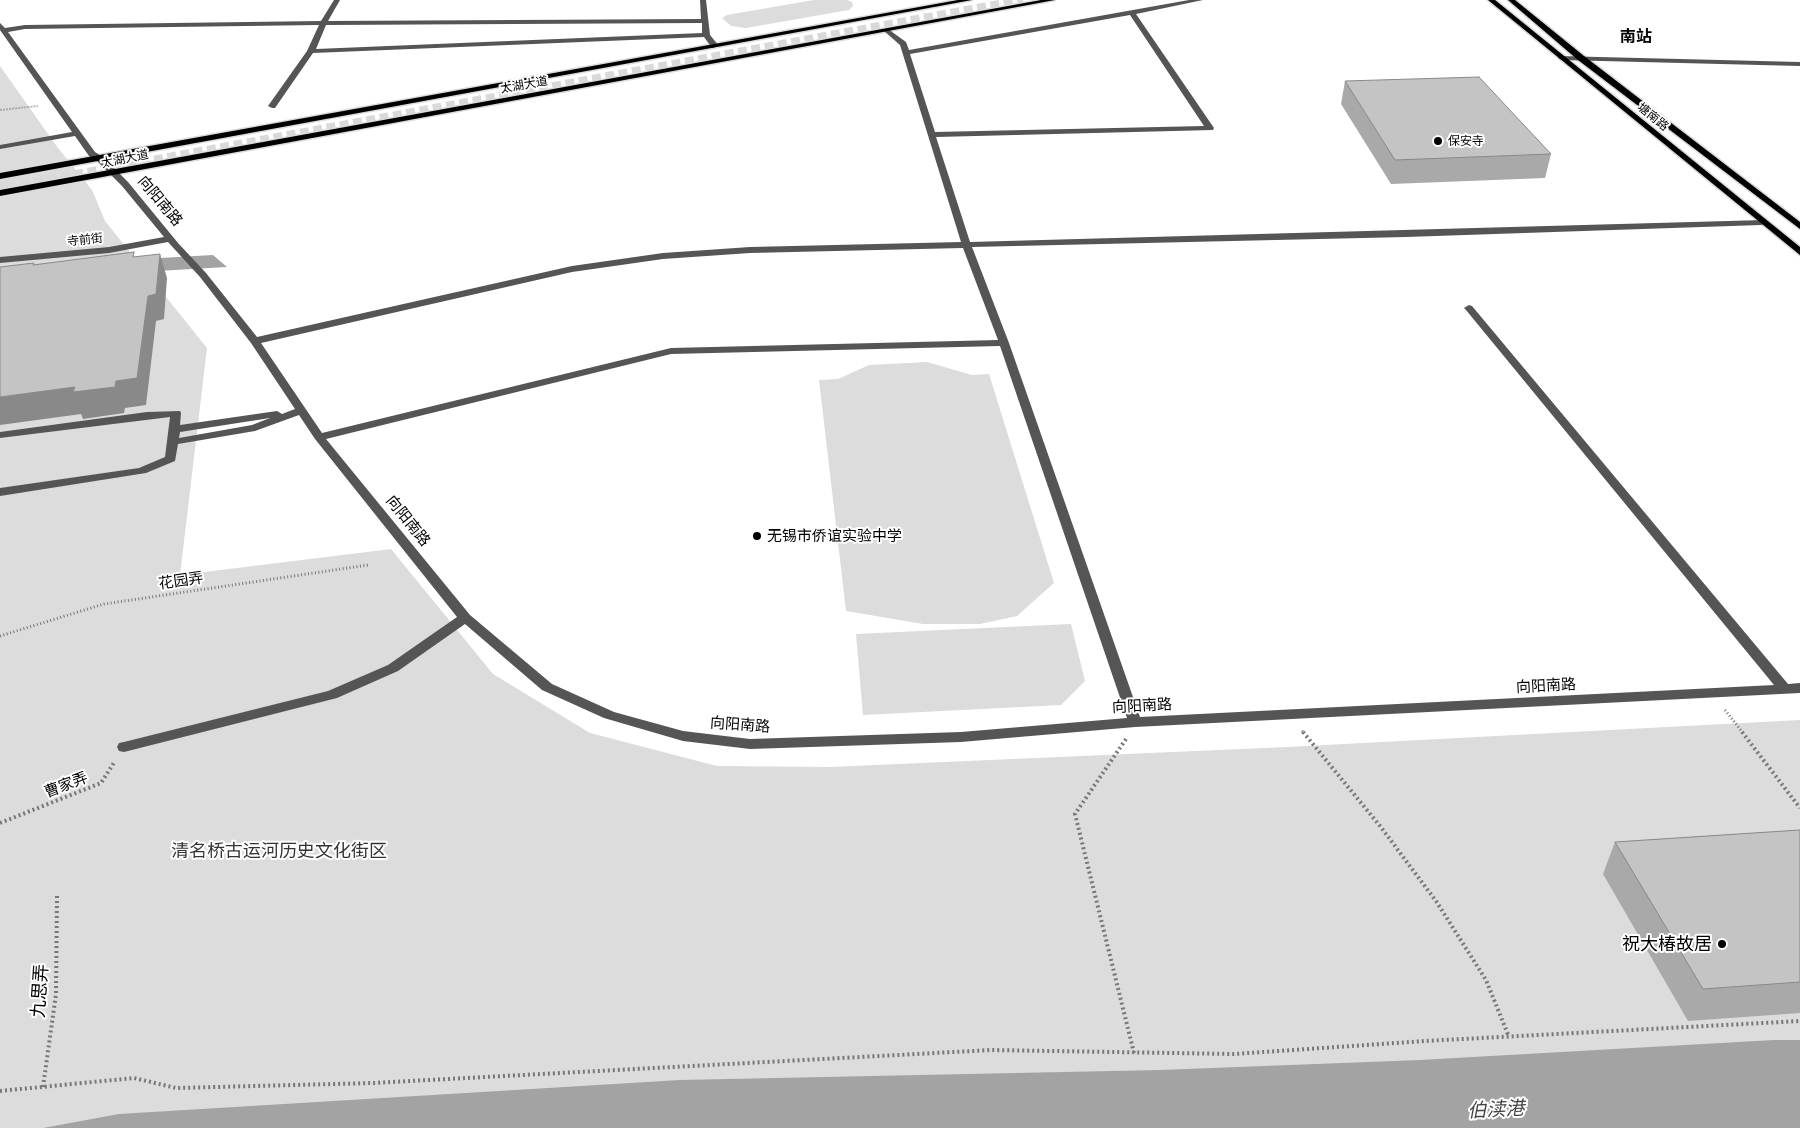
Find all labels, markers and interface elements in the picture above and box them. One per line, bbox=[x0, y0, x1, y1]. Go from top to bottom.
district label: 南站 bbox=[1620, 27, 1652, 47]
street label: 太湖大道 bbox=[499, 74, 549, 96]
street label: 塘南路 bbox=[1634, 100, 1672, 134]
place label: 保安寺 bbox=[1448, 134, 1484, 148]
marker: 保安寺 bbox=[1432, 135, 1444, 147]
street label: 太湖大道 bbox=[100, 147, 150, 171]
street label: 向阳南路 bbox=[134, 172, 186, 230]
street label: 寺前街 bbox=[66, 231, 104, 249]
street label: 向阳南路 bbox=[382, 492, 434, 550]
place label: 无锡市侨谊实验中学 bbox=[767, 527, 902, 545]
marker: 无锡市侨谊实验中学 bbox=[751, 530, 763, 542]
street label: 花园弄 bbox=[157, 569, 205, 593]
street label: 向阳南路 bbox=[1516, 675, 1576, 697]
street label: 向阳南路 bbox=[1112, 695, 1172, 717]
street label: 向阳南路 bbox=[709, 714, 771, 736]
street label: 曹家弄 bbox=[42, 769, 90, 801]
park label: 清名桥古运河历史文化街区 bbox=[171, 840, 387, 862]
place label: 祝大椿故居 bbox=[1622, 933, 1712, 955]
marker: 祝大椿故居 bbox=[1716, 938, 1728, 950]
street label: 九思弄 bbox=[27, 963, 53, 1019]
water label: 伯渎港 bbox=[1467, 1097, 1525, 1123]

